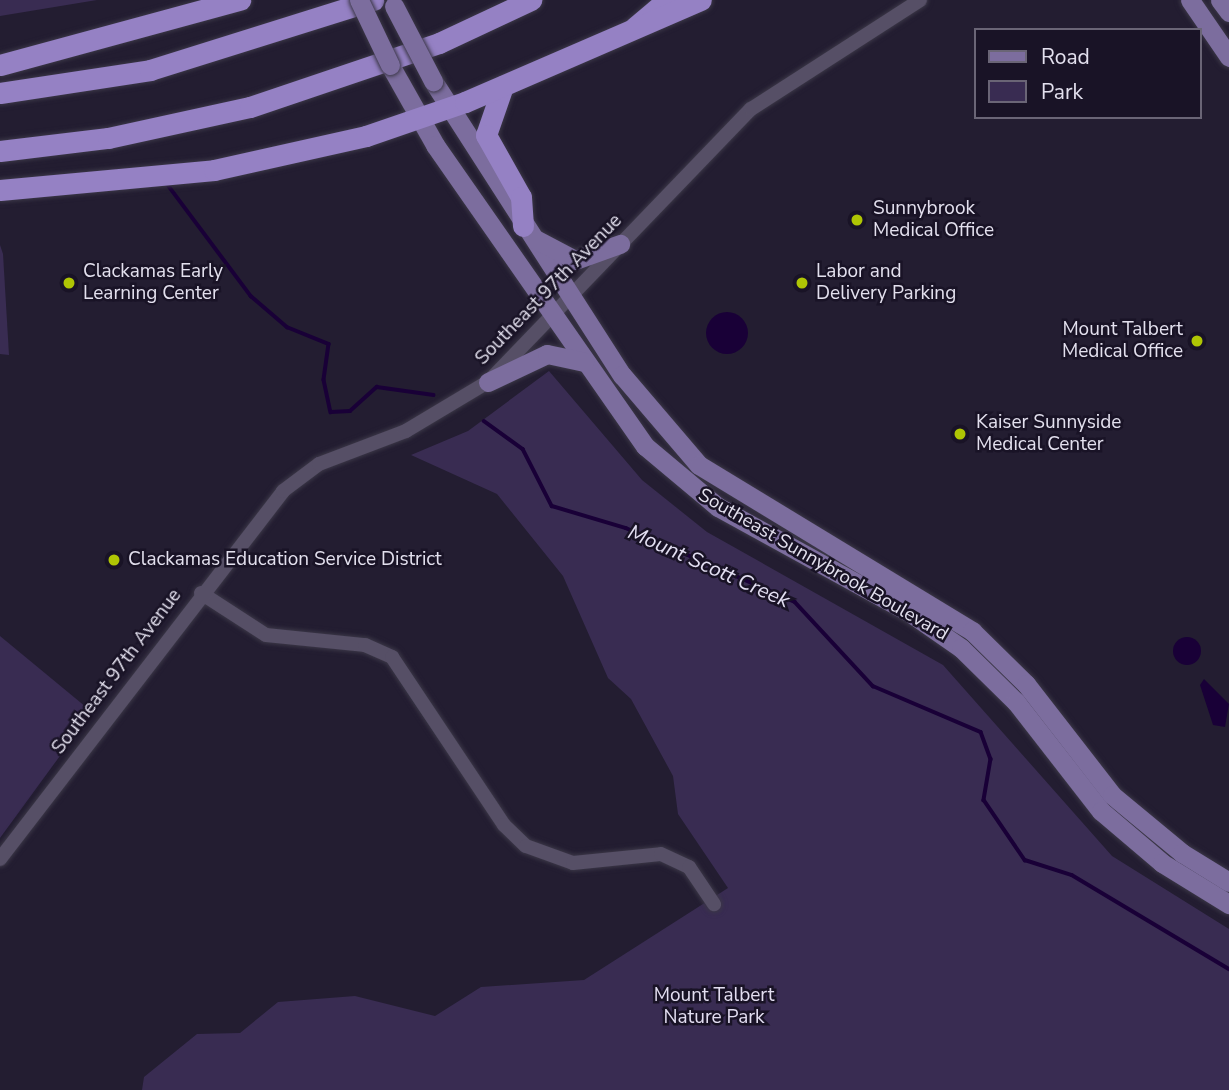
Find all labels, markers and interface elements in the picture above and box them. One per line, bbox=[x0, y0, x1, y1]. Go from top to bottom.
legend bbox=[974, 28, 1201, 119]
text: Road bbox=[1041, 43, 1090, 71]
text: Park bbox=[1041, 78, 1083, 106]
place label: Sunnybrook Medical Office bbox=[873, 198, 994, 242]
street label: Southeast 97th Avenue bbox=[471, 210, 627, 370]
marker: Sunnybrook Medical Office bbox=[847, 210, 867, 230]
place label: Clackamas Early Learning Center bbox=[83, 261, 223, 305]
place label: Labor and Delivery Parking bbox=[816, 261, 956, 305]
marker: Clackamas Early Learning Center bbox=[61, 275, 77, 291]
marker: Labor and Delivery Parking bbox=[794, 275, 810, 291]
place label: Mount Talbert Medical Office bbox=[1062, 319, 1183, 363]
marker: Mount Talbert Medical Office bbox=[1189, 333, 1205, 349]
place label: Kaiser Sunnyside Medical Center bbox=[976, 412, 1121, 456]
marker: Kaiser Sunnyside Medical Center bbox=[950, 424, 970, 444]
street label: Southeast Sunnybrook Boulevard bbox=[694, 484, 952, 646]
water label: Mount Scott Creek bbox=[624, 519, 794, 613]
place label: Clackamas Education Service District bbox=[128, 549, 442, 571]
marker: Clackamas Education Service District bbox=[106, 552, 122, 568]
street label: Southeast 97th Avenue bbox=[47, 585, 187, 759]
park label: Mount Talbert Nature Park bbox=[654, 985, 774, 1029]

